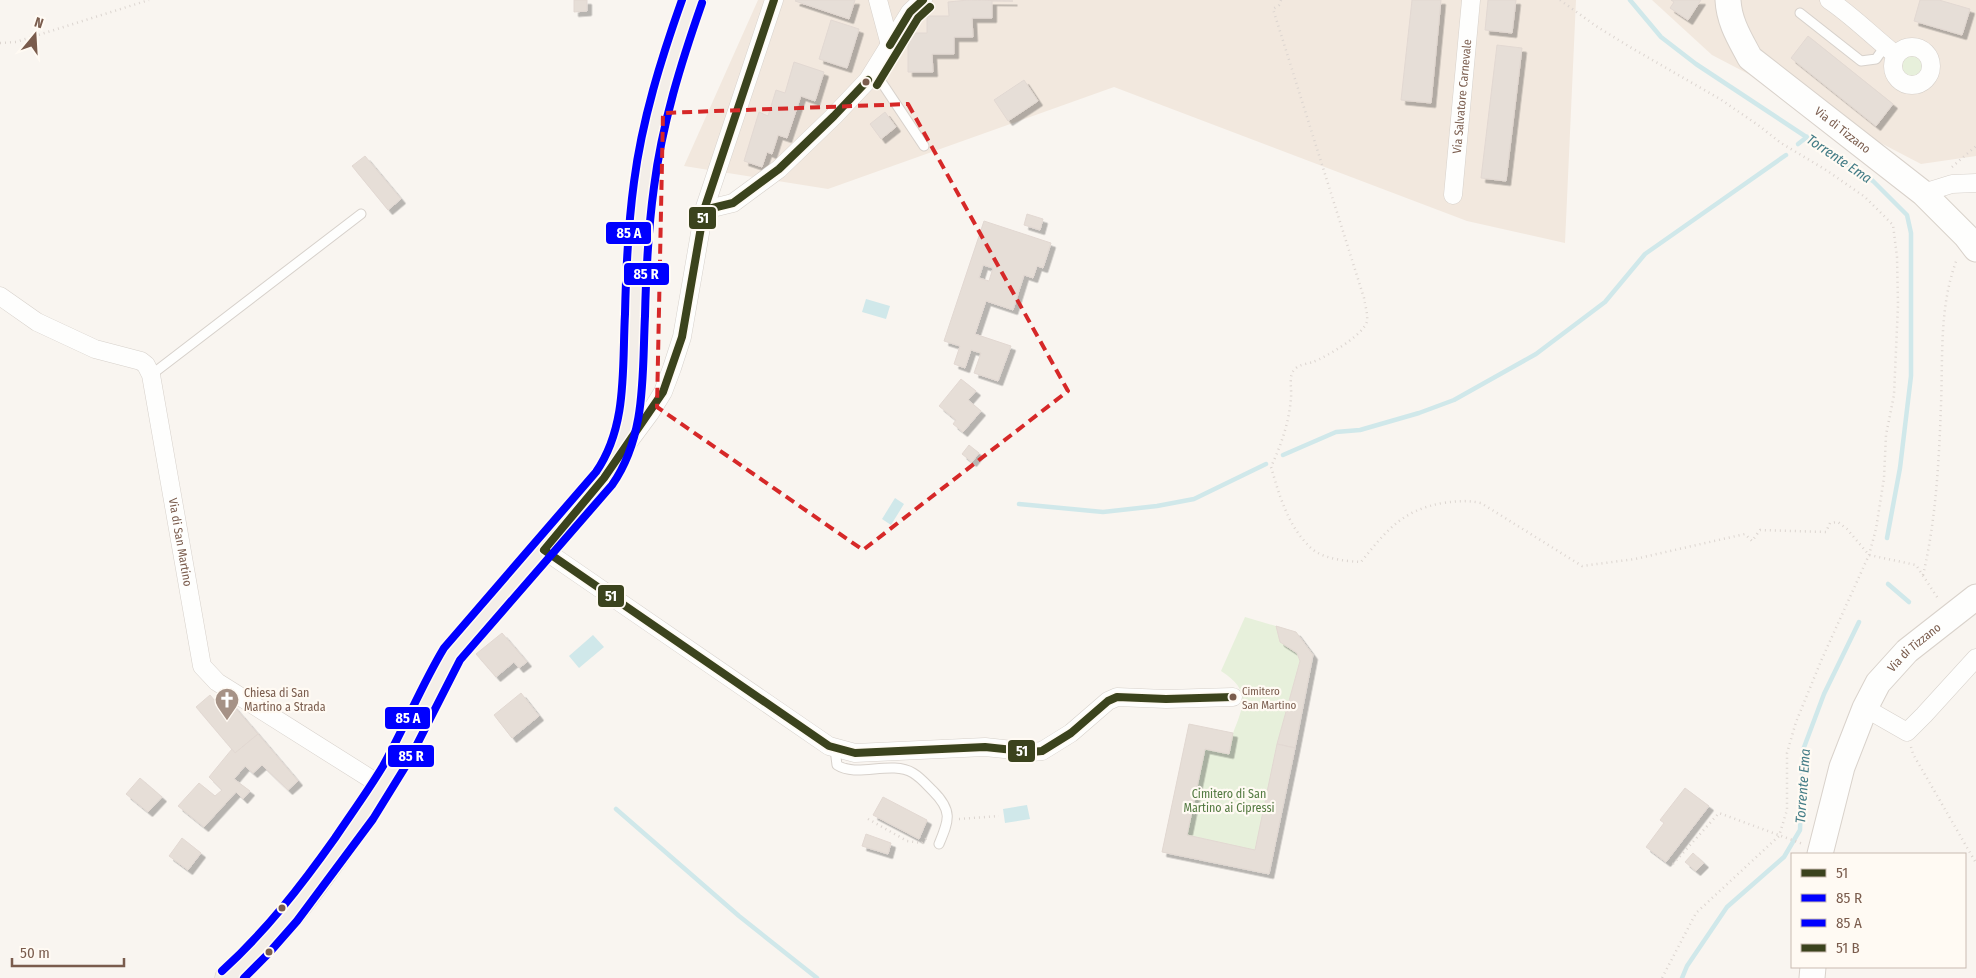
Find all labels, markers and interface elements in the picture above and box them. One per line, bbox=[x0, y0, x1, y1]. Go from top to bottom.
north arrow bbox=[10, 10, 60, 60]
text: N bbox=[32, 14, 45, 32]
street label: Via Salvatore Carnevale bbox=[1450, 39, 1474, 154]
unlabelled marker bbox=[861, 77, 871, 87]
street label: Via di Tizzano bbox=[1812, 104, 1873, 156]
water label: Torrente Ema bbox=[1803, 131, 1875, 187]
line badge: 51 bbox=[688, 206, 717, 230]
text: 51 bbox=[697, 210, 709, 227]
line badge: 85 A bbox=[605, 221, 652, 245]
text: 85 A bbox=[617, 225, 642, 242]
line badge: 85 R bbox=[623, 262, 670, 286]
text: 85 R bbox=[633, 266, 659, 283]
street label: Via di San Martino bbox=[166, 497, 195, 587]
line badge: 51 bbox=[597, 584, 625, 608]
text: 51 bbox=[605, 588, 617, 605]
street label: Via di Tizzano bbox=[1885, 620, 1944, 675]
place label: Cimitero San Martino bbox=[1242, 685, 1296, 712]
place label: Chiesa di San Martino a Strada bbox=[244, 686, 326, 714]
church icon: Chiesa di San Martino a Strada bbox=[214, 687, 240, 721]
marker: Cimitero San Martino bbox=[1228, 692, 1238, 702]
line badge: 85 A bbox=[384, 706, 431, 730]
text: 85 A bbox=[396, 710, 421, 727]
line badge: 51 bbox=[1007, 739, 1036, 763]
text: 51 bbox=[1016, 743, 1028, 760]
line badge: 85 R bbox=[387, 744, 435, 768]
text: 85 R bbox=[398, 748, 424, 765]
water label: Torrente Ema bbox=[1792, 748, 1814, 824]
park label: Cimitero di San Martino ai Cipressi bbox=[1183, 787, 1275, 815]
legend bbox=[1791, 853, 1966, 968]
text: 51 bbox=[1836, 864, 1848, 882]
text: 85 R bbox=[1836, 889, 1862, 907]
unlabelled marker bbox=[277, 903, 287, 913]
text: 85 A bbox=[1836, 914, 1862, 932]
scale bar bbox=[12, 936, 125, 968]
text: 51 B bbox=[1836, 939, 1860, 957]
text: 50 m bbox=[20, 944, 50, 962]
unlabelled marker bbox=[264, 947, 274, 957]

